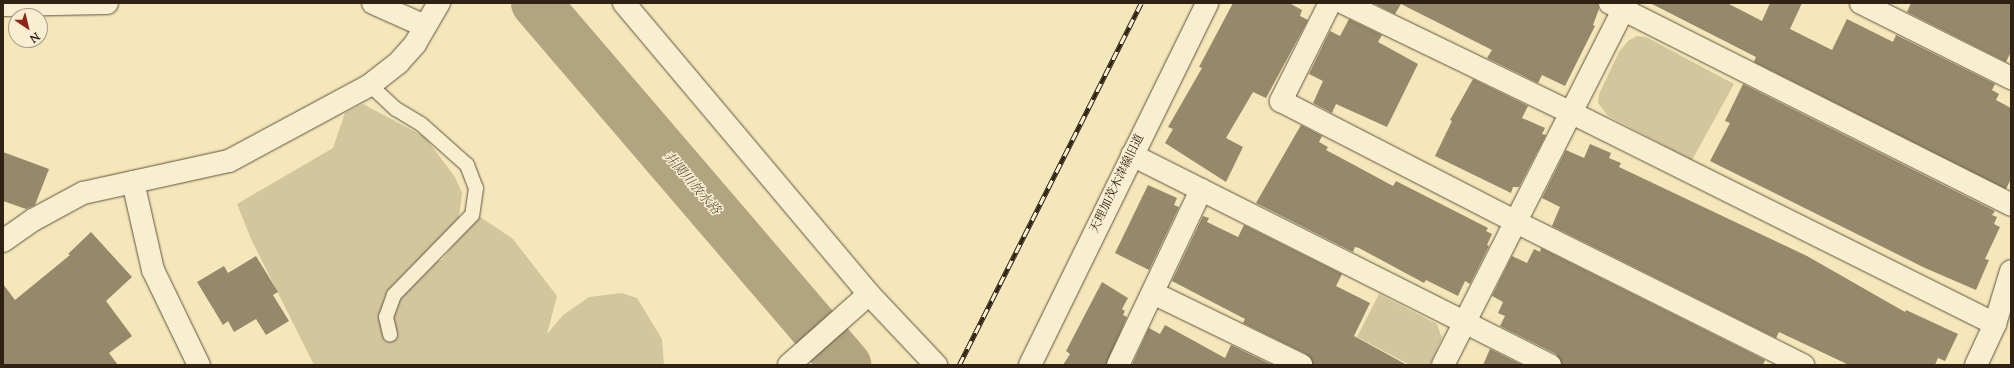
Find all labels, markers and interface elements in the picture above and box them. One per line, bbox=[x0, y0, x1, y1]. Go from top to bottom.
north arrow bbox=[8, 8, 48, 48]
text: N bbox=[26, 28, 42, 46]
street label: 天理加茂木津線旧道 bbox=[1088, 132, 1148, 236]
water label: 井関川放水路 bbox=[660, 149, 722, 219]

